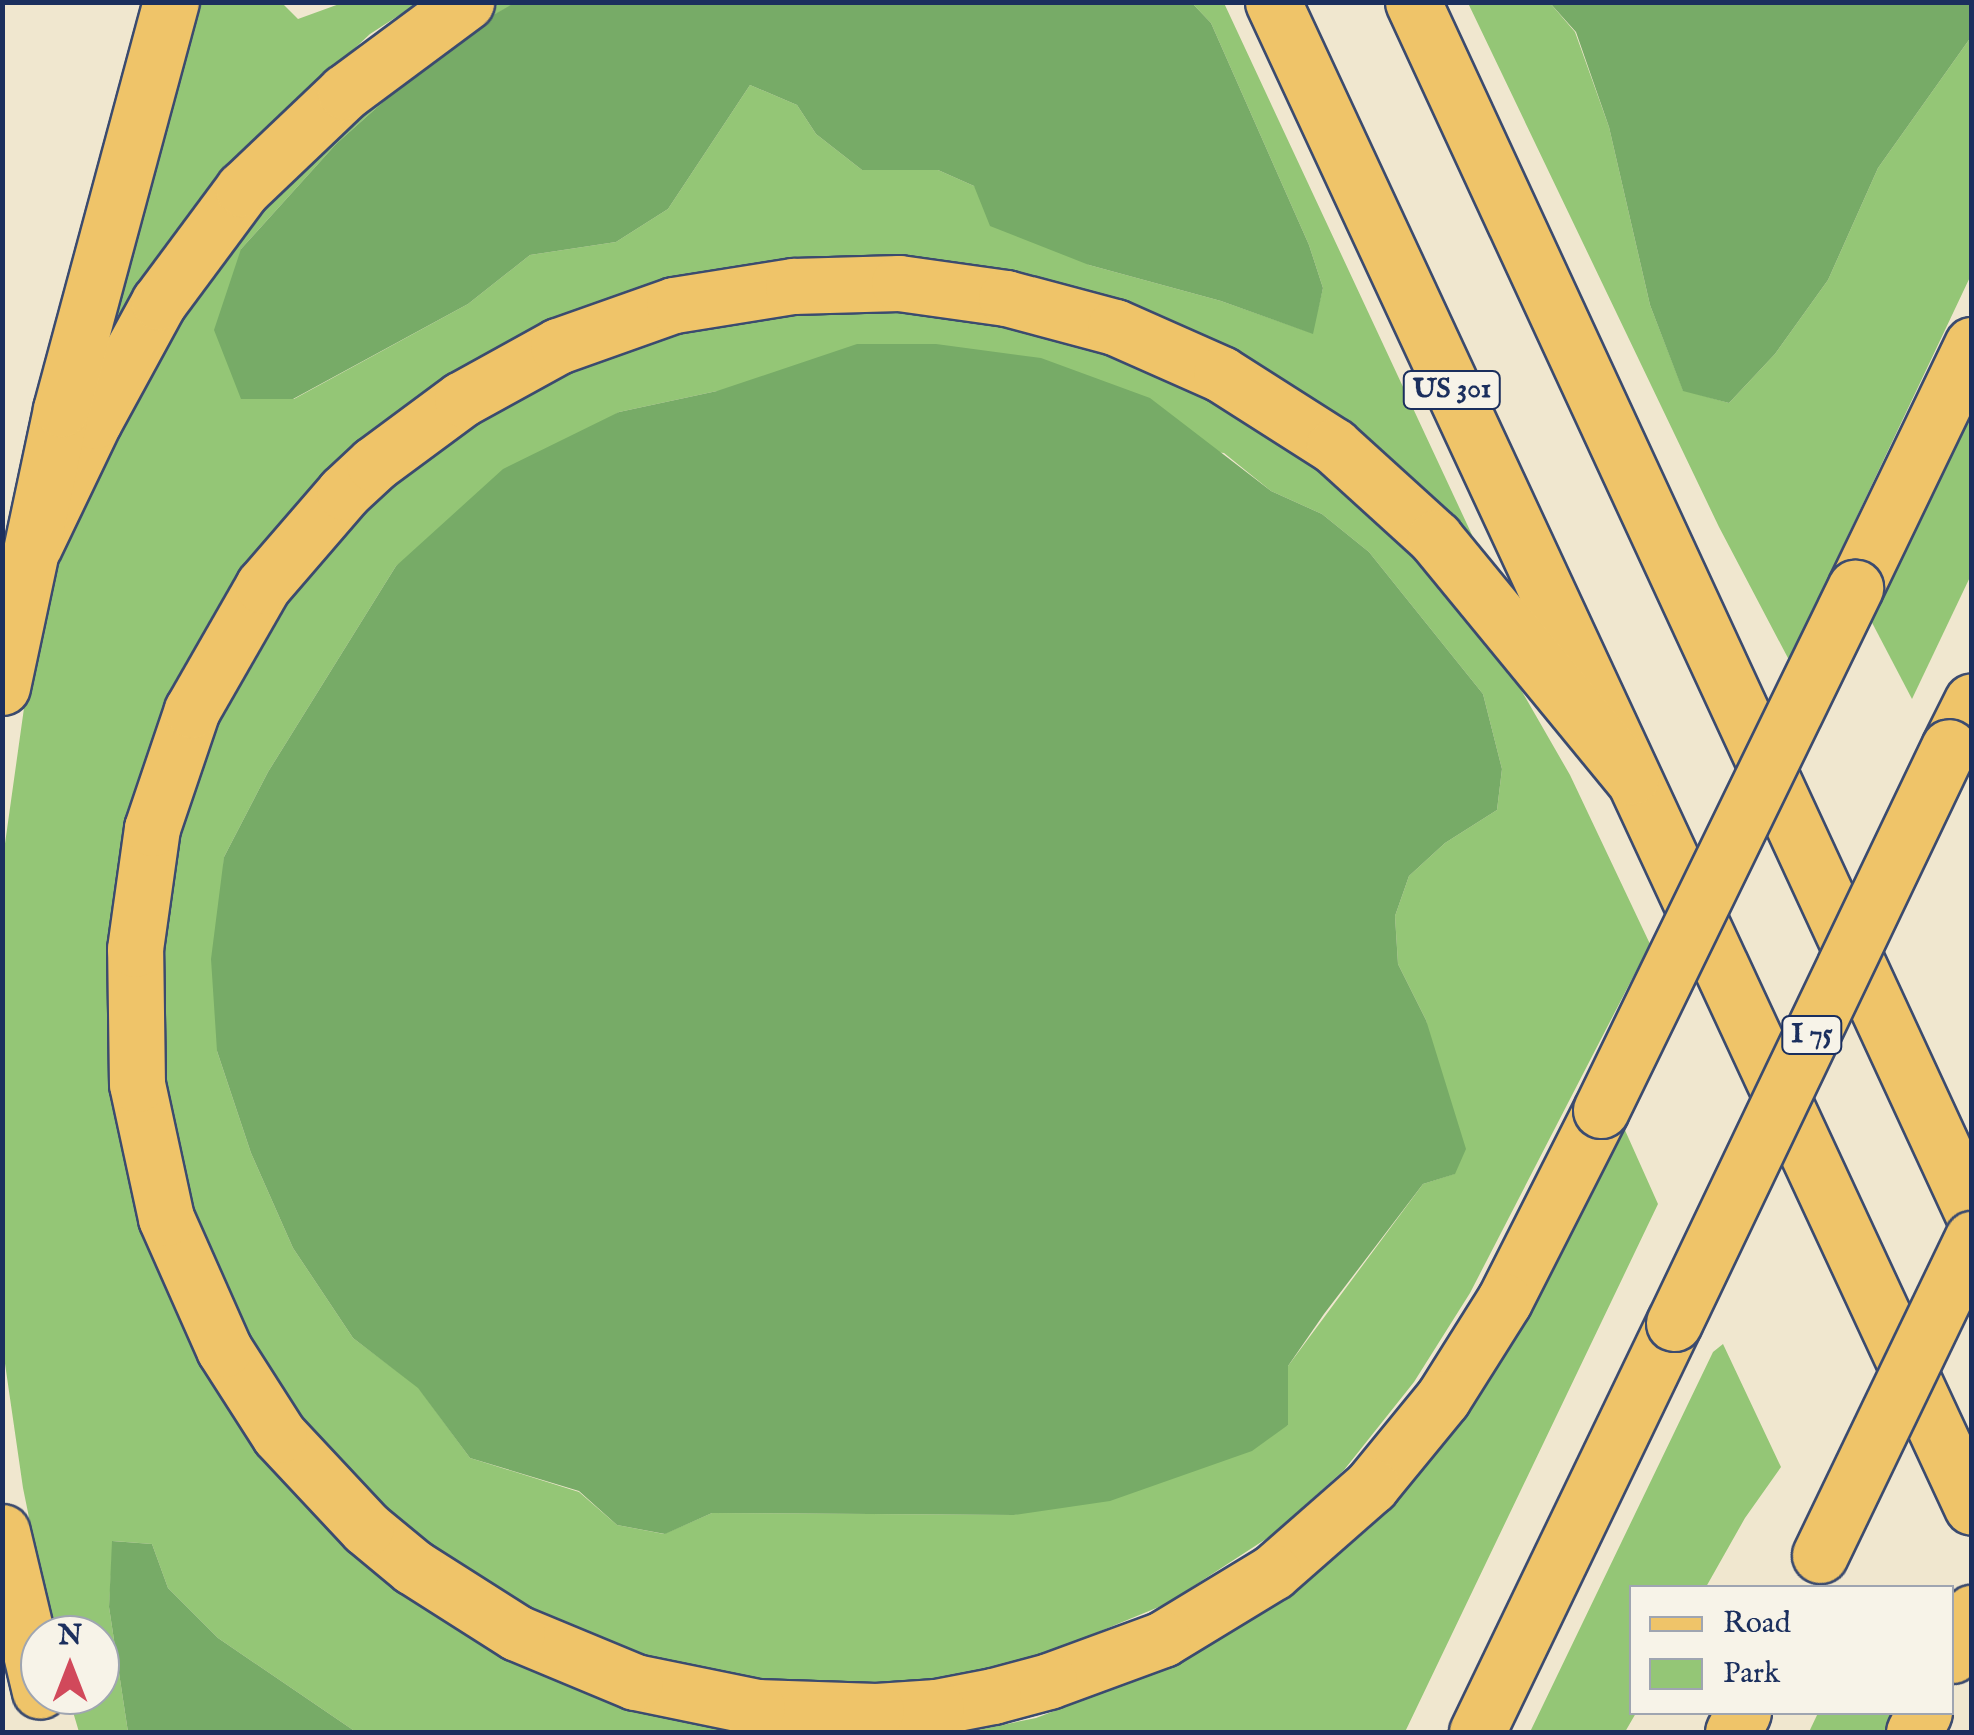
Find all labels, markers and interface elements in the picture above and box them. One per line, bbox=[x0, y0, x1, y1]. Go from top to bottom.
road number: US 301 bbox=[1402, 367, 1502, 413]
road number: I 75 bbox=[1780, 1012, 1844, 1058]
legend bbox=[1629, 1585, 1954, 1715]
text: Road bbox=[1723, 1605, 1791, 1643]
north arrow bbox=[20, 1615, 120, 1715]
text: N bbox=[58, 1619, 82, 1654]
text: Park bbox=[1723, 1655, 1780, 1693]

